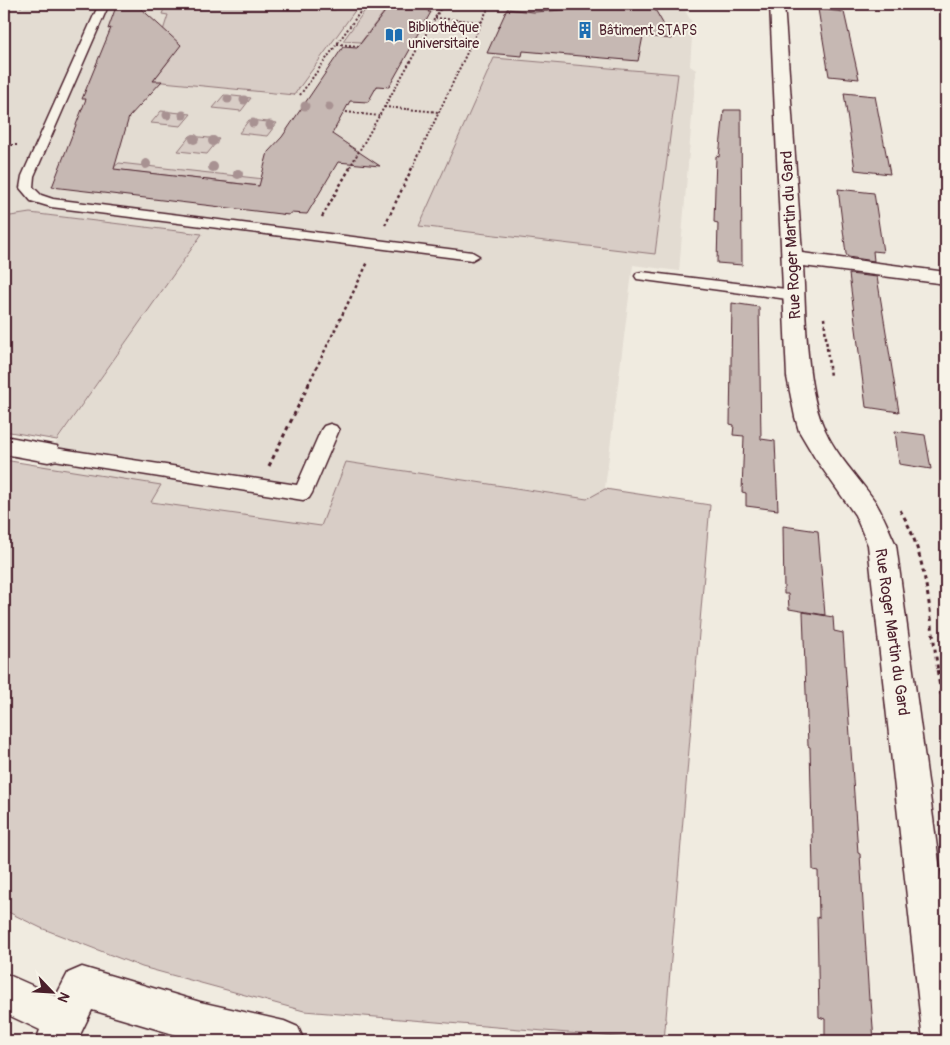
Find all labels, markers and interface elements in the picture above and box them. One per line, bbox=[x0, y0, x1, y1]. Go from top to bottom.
place label: Bibliothèque universitaire bbox=[408, 19, 479, 52]
building icon: Bâtiment STAPS bbox=[575, 20, 595, 40]
place label: Bâtiment STAPS bbox=[599, 22, 697, 39]
library icon: Bibliothèque universitaire bbox=[384, 25, 404, 45]
street label: Rue Roger Martin du Gard bbox=[777, 150, 805, 320]
street label: Rue Roger Martin du Gard bbox=[870, 547, 914, 717]
north arrow bbox=[28, 968, 78, 1018]
text: N bbox=[54, 989, 73, 1005]

